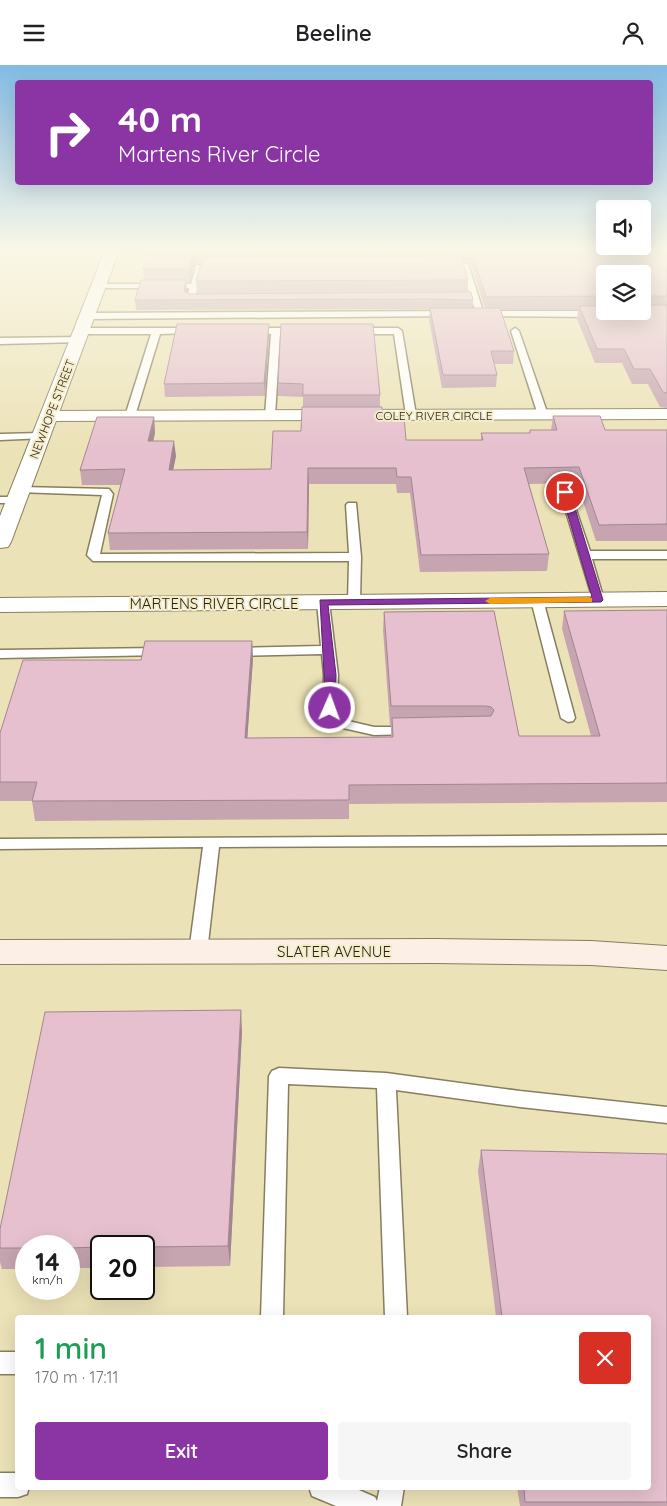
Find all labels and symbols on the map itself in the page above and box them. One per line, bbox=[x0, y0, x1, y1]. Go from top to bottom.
street label: NEWHOPE STREET bbox=[26, 357, 78, 461]
street label: COLEY RIVER CIRCLE bbox=[375, 408, 493, 423]
pin bbox=[544, 471, 586, 513]
street label: MARTENS RIVER CIRCLE bbox=[129, 594, 299, 613]
position arrow bbox=[303, 681, 355, 733]
street label: SLATER AVENUE bbox=[277, 942, 391, 961]
speed limit sign: 20 bbox=[90, 1235, 155, 1300]

